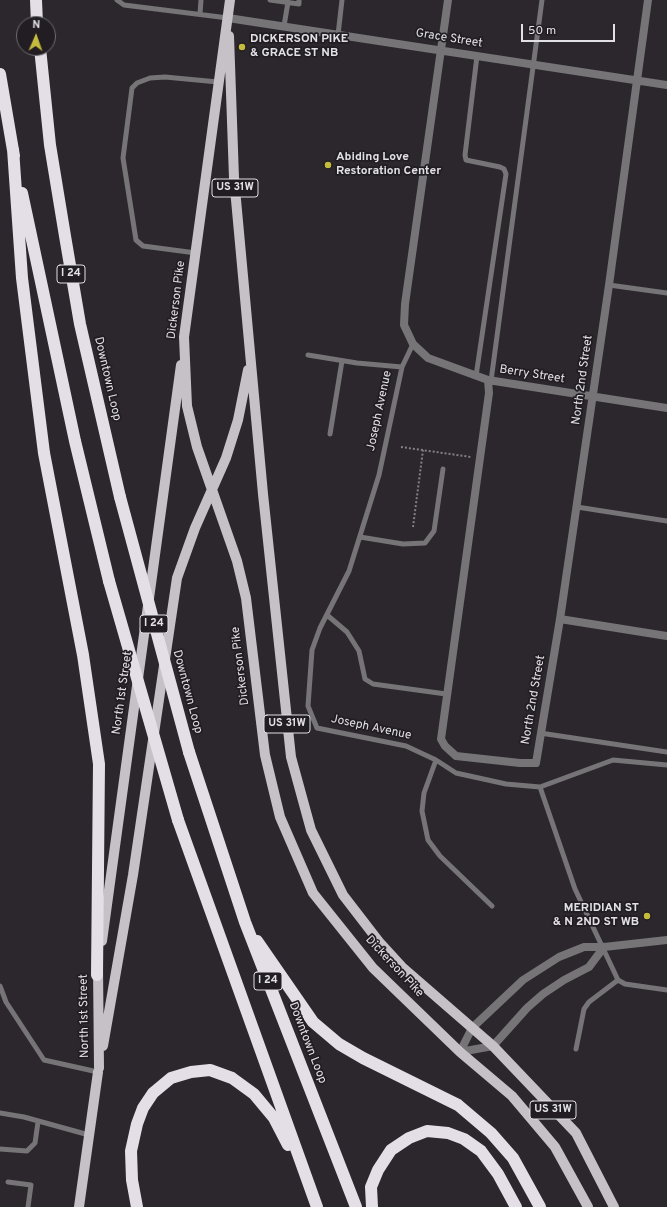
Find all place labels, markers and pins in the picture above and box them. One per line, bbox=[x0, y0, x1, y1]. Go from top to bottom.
place label: DICKERSON PIKE & GRACE ST NB bbox=[250, 33, 348, 61]
marker: DICKERSON PIKE & GRACE ST NB bbox=[237, 42, 247, 52]
place label: Abiding Love Restoration Center bbox=[336, 151, 441, 179]
marker: Abiding Love Restoration Center bbox=[323, 160, 333, 170]
place label: MERIDIAN ST & N 2ND ST WB bbox=[553, 902, 639, 930]
marker: MERIDIAN ST & N 2ND ST WB bbox=[642, 911, 652, 921]

